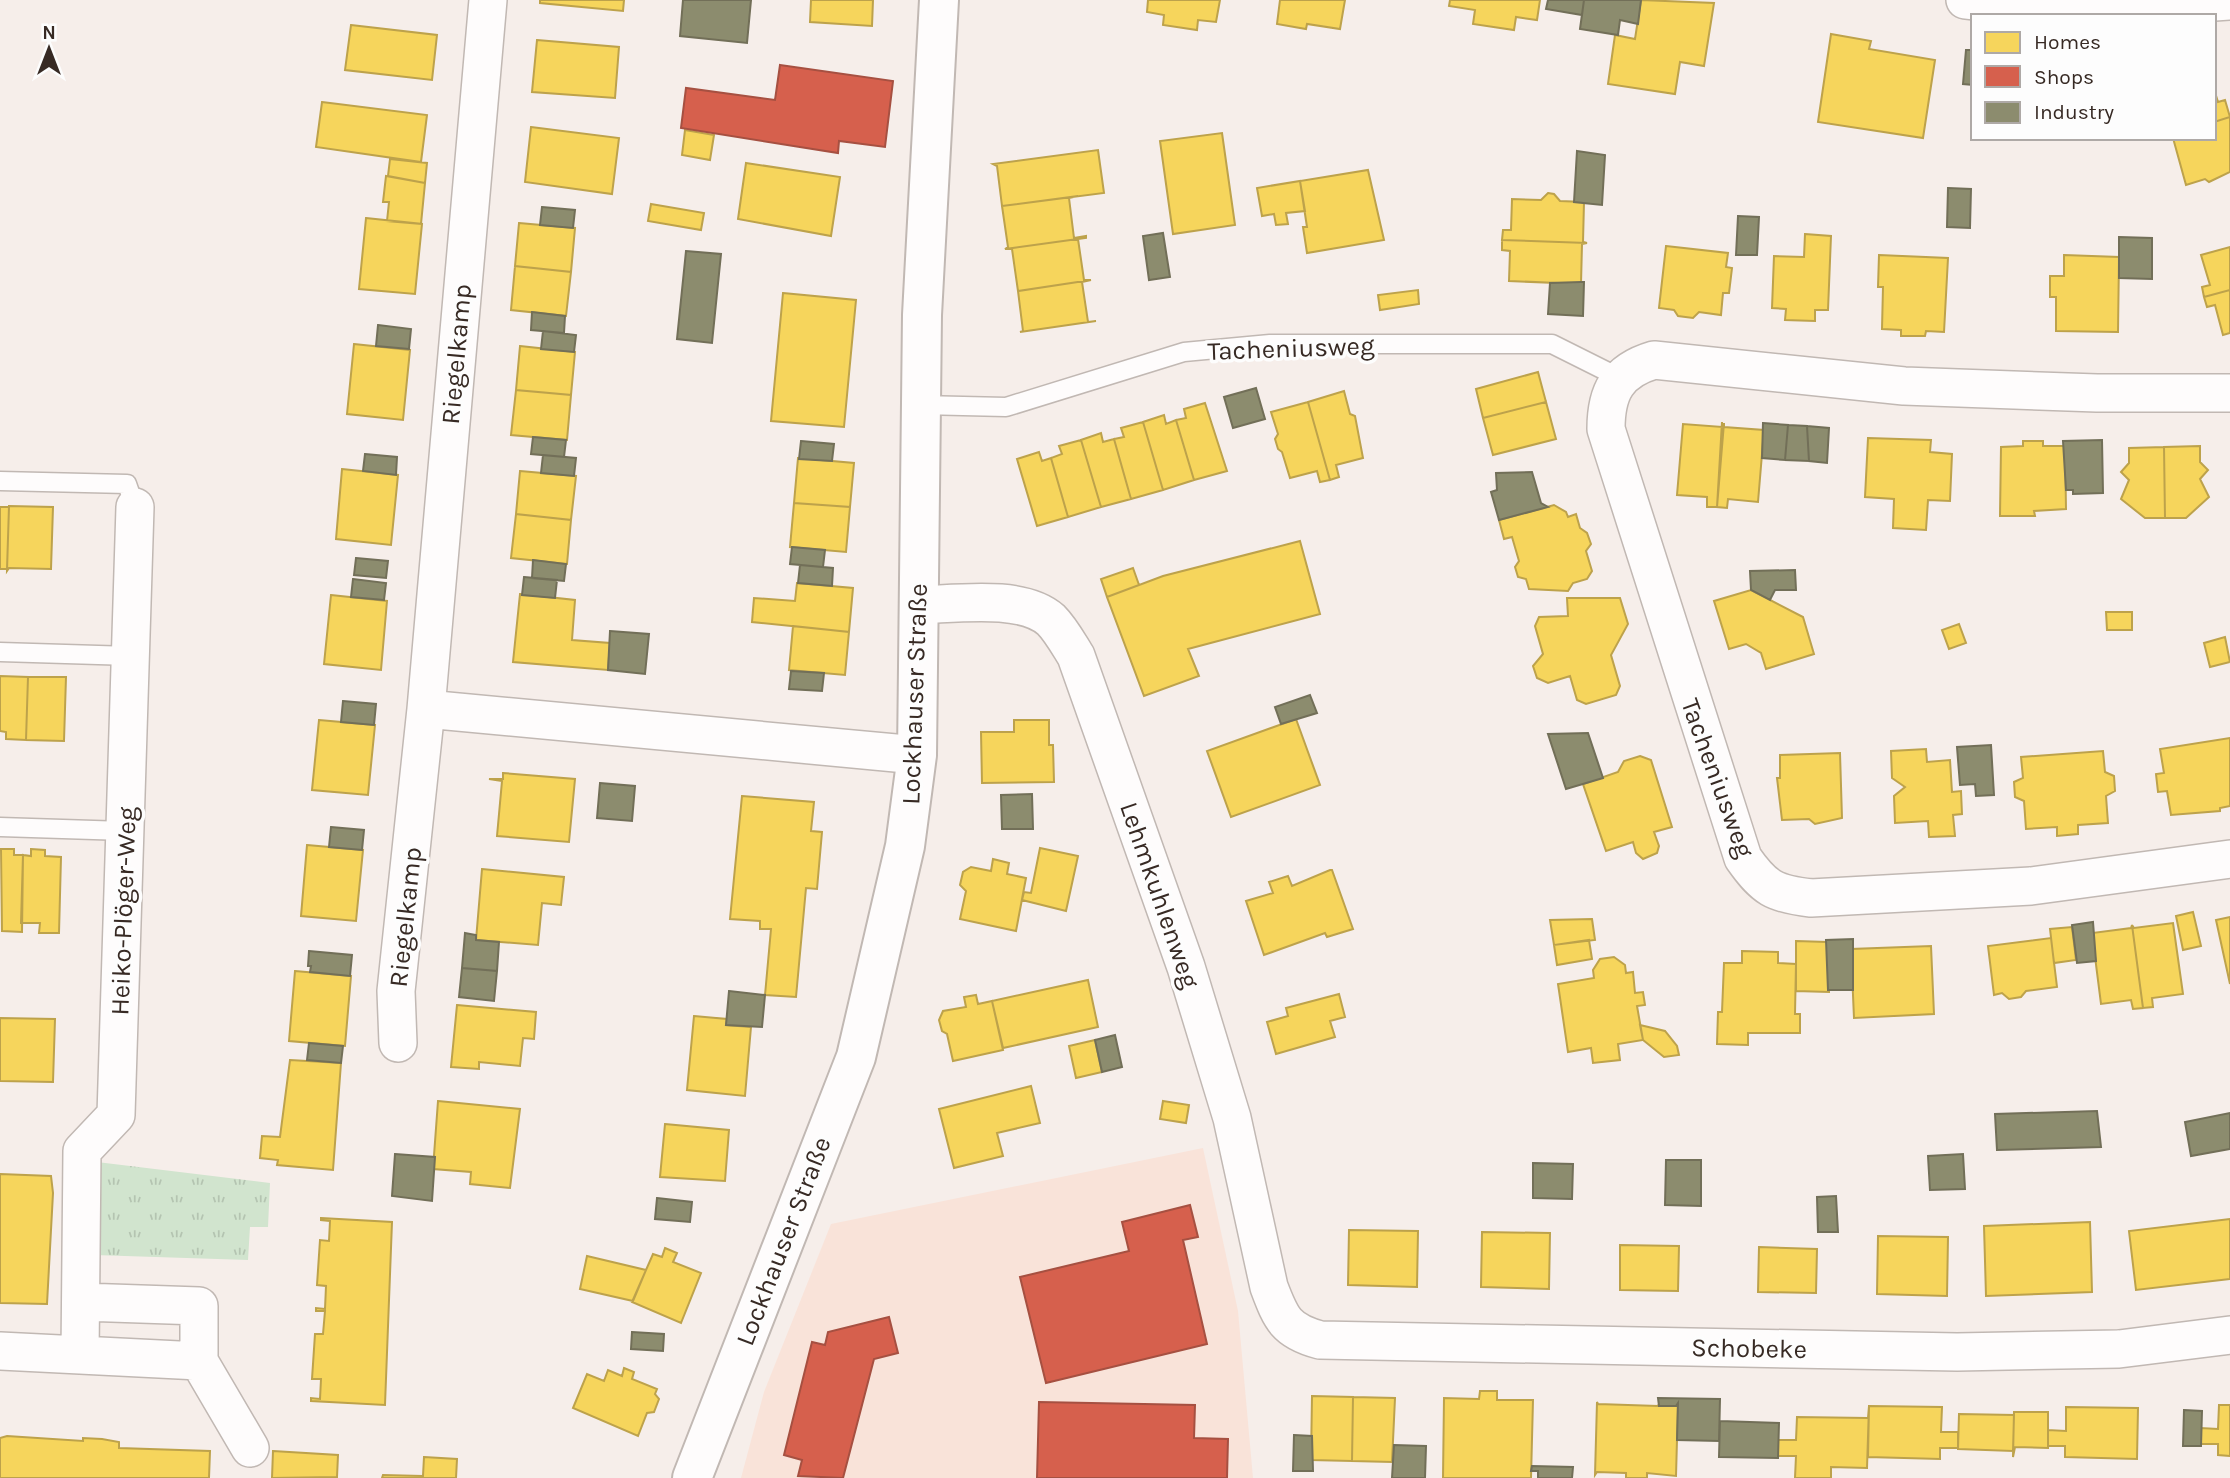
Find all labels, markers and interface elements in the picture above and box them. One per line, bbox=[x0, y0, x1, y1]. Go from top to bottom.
north arrow bbox=[14, 14, 84, 84]
legend bbox=[1971, 14, 2216, 140]
text: N bbox=[42, 22, 56, 44]
text: Homes bbox=[2034, 30, 2101, 54]
text: Shops bbox=[2034, 65, 2094, 89]
text: Industry bbox=[2034, 100, 2114, 124]
street label: Riegelkamp bbox=[435, 283, 478, 426]
street label: Tacheniusweg bbox=[1207, 330, 1375, 367]
street label: Lockhauser Straße bbox=[895, 583, 934, 805]
street label: Tacheniusweg bbox=[1674, 694, 1761, 862]
street label: Lehmkuhlenweg bbox=[1113, 798, 1206, 993]
street label: Heiko-Plöger-Weg bbox=[104, 806, 143, 1016]
street label: Riegelkamp bbox=[383, 845, 428, 989]
street label: Lockhauser Straße bbox=[729, 1132, 838, 1350]
street label: Schobeke bbox=[1691, 1332, 1807, 1365]

